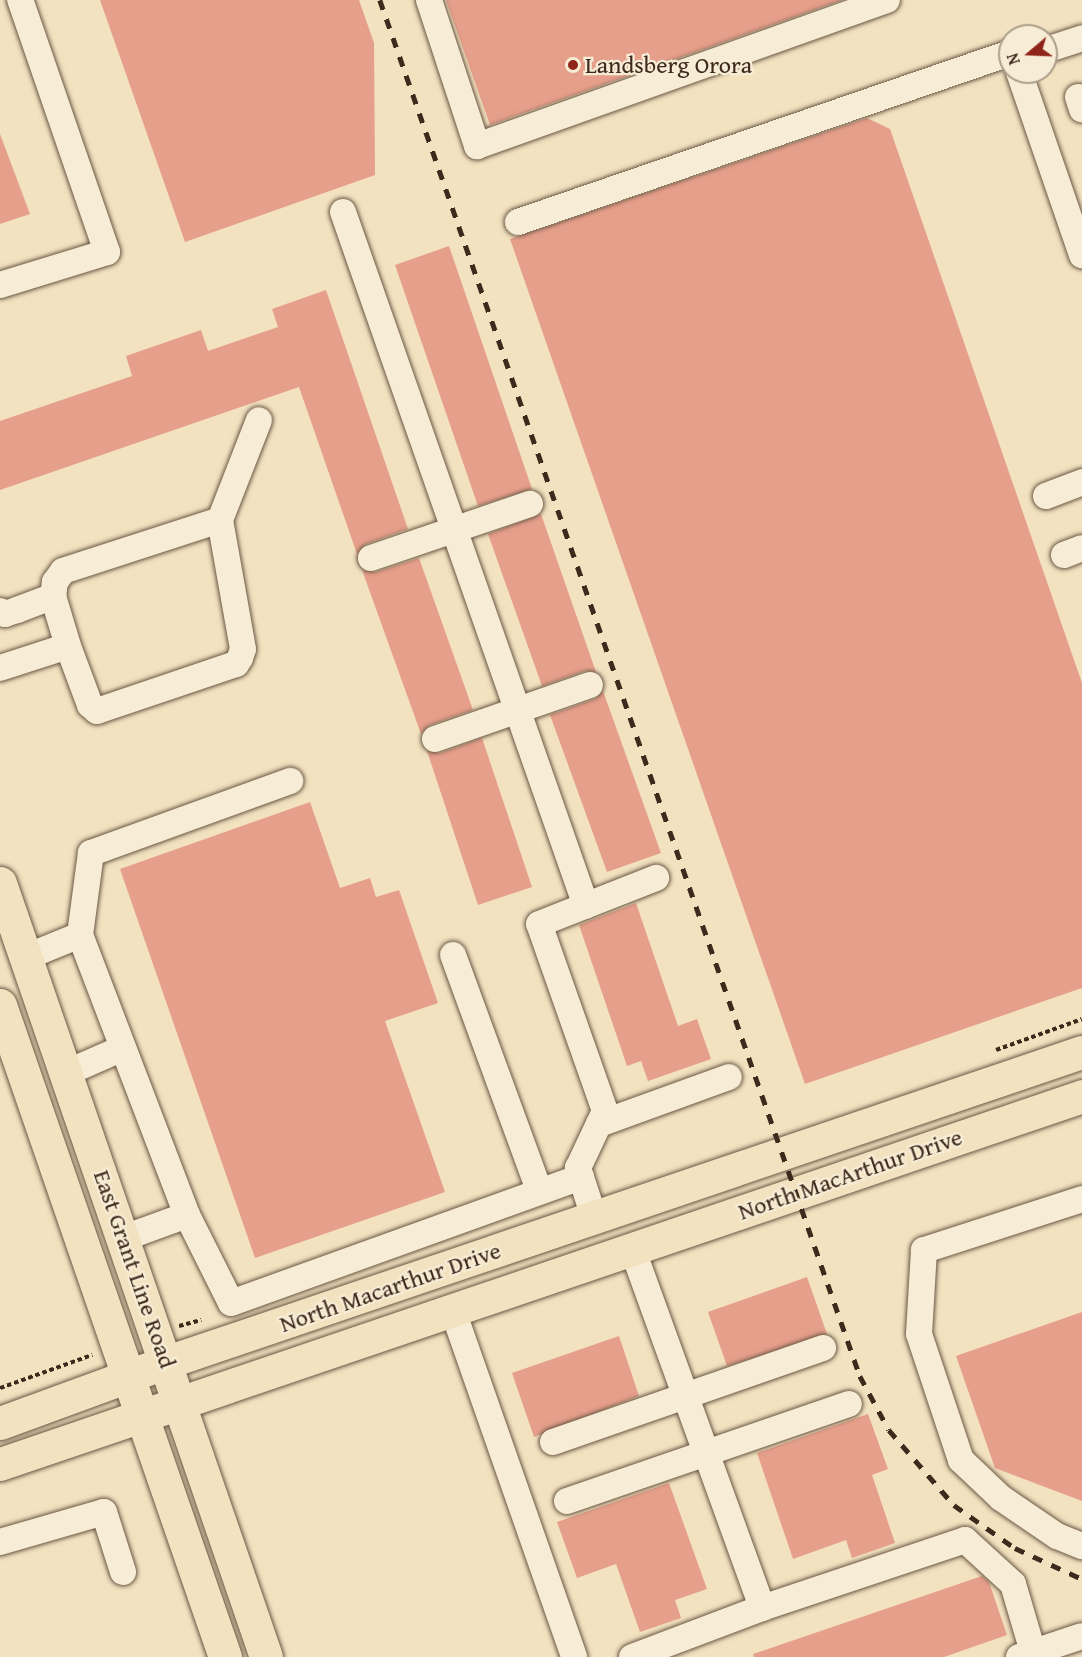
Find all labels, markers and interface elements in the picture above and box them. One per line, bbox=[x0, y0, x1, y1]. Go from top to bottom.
north arrow bbox=[998, 24, 1058, 84]
text: N bbox=[1000, 50, 1026, 68]
place label: Landsberg Orora bbox=[585, 51, 752, 79]
marker: Landsberg Orora bbox=[566, 58, 580, 72]
street label: North MacArthur Drive bbox=[734, 1122, 966, 1226]
street label: East Grant Line Road bbox=[88, 1166, 182, 1372]
street label: North Macarthur Drive bbox=[276, 1236, 504, 1338]

